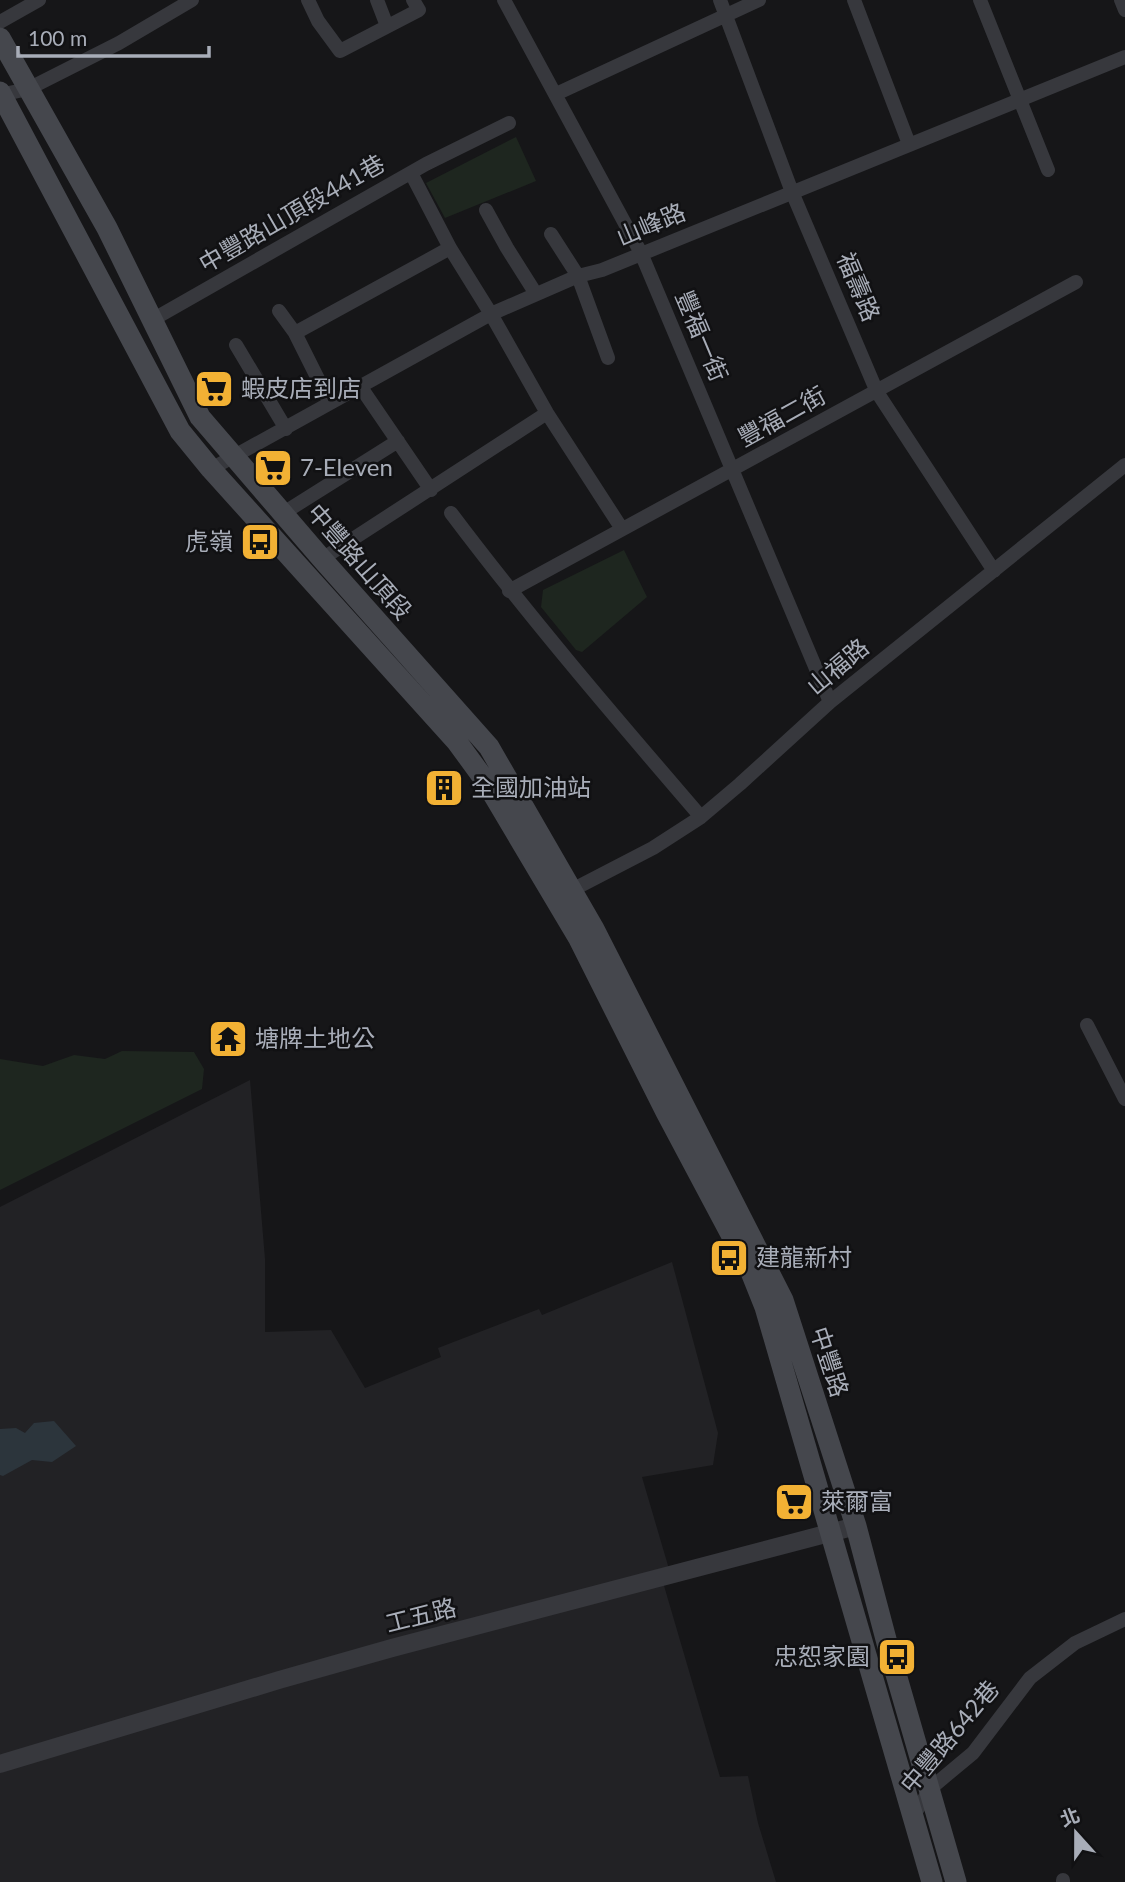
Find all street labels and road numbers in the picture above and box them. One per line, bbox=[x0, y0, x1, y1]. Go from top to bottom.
street label: 中豐路山頂段441巷 bbox=[193, 148, 389, 278]
street label: 山峰路 bbox=[612, 196, 689, 251]
street label: 福壽路 bbox=[832, 248, 887, 325]
street label: 豐福一街 bbox=[670, 286, 734, 385]
street label: 豐福二街 bbox=[732, 380, 830, 452]
street label: 中豐路山頂段 bbox=[302, 497, 418, 625]
street label: 山福路 bbox=[800, 632, 874, 700]
street label: 中豐路 bbox=[806, 1323, 855, 1400]
street label: 工五路 bbox=[382, 1592, 459, 1637]
street label: 中豐路642巷 bbox=[893, 1674, 1004, 1798]

